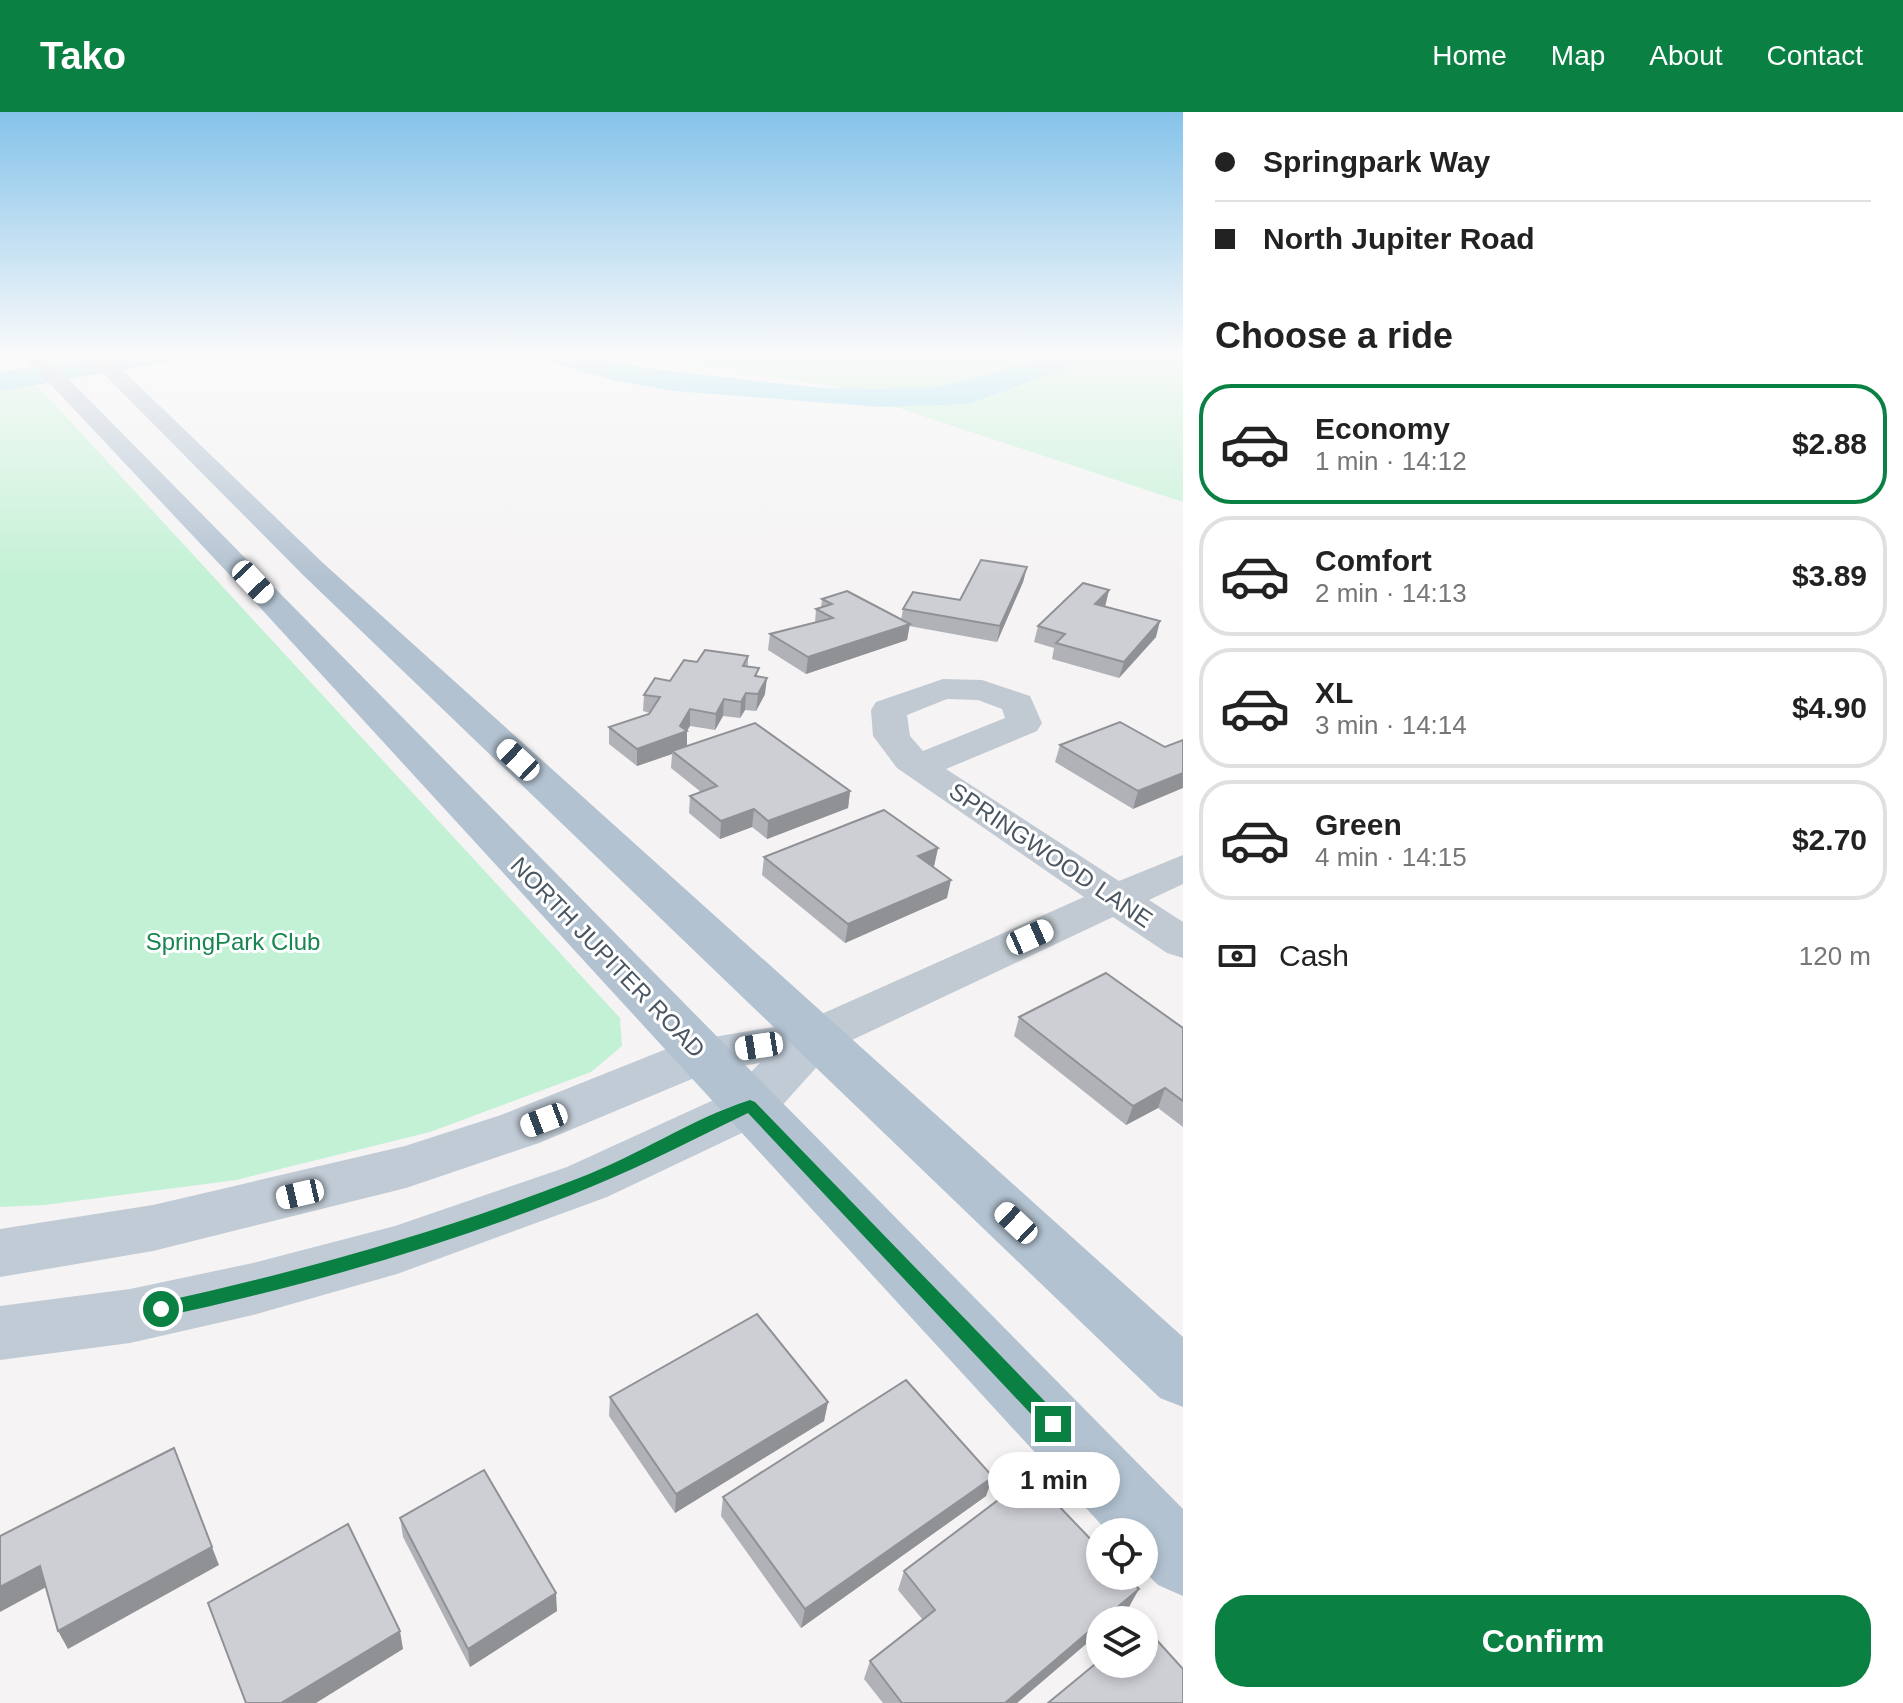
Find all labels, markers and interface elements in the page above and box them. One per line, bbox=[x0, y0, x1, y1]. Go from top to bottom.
text: Tako bbox=[40, 35, 126, 77]
text: Home bbox=[1432, 40, 1507, 71]
text: Map bbox=[1551, 40, 1605, 71]
text: About bbox=[1649, 40, 1723, 71]
text: Contact bbox=[1767, 40, 1863, 71]
text: Springpark Way bbox=[1263, 145, 1490, 178]
text: North Jupiter Road bbox=[1263, 222, 1535, 255]
text: Choose a ride bbox=[1215, 315, 1453, 356]
icon: car bbox=[1219, 408, 1291, 480]
text: Economy bbox=[1315, 412, 1450, 445]
text: $2.88 bbox=[1792, 427, 1867, 460]
text: 1 min · 14:12 bbox=[1315, 446, 1467, 476]
icon: car bbox=[1219, 540, 1291, 612]
text: Comfort bbox=[1315, 544, 1432, 577]
car bbox=[228, 556, 278, 608]
text: $3.89 bbox=[1792, 559, 1867, 592]
text: 2 min · 14:13 bbox=[1315, 578, 1467, 608]
icon: car bbox=[1219, 672, 1291, 744]
text: XL bbox=[1315, 676, 1353, 709]
text: $4.90 bbox=[1792, 691, 1867, 724]
text: 3 min · 14:14 bbox=[1315, 710, 1467, 740]
car bbox=[492, 735, 544, 785]
street label: SPRINGWOOD LANE bbox=[945, 777, 1157, 933]
icon: car bbox=[1219, 804, 1291, 876]
text: Green bbox=[1315, 808, 1402, 841]
text: $2.70 bbox=[1792, 823, 1867, 856]
text: 4 min · 14:15 bbox=[1315, 842, 1467, 872]
street label: NORTH JUPITER ROAD bbox=[505, 851, 711, 1063]
car bbox=[1003, 916, 1057, 958]
park label: SpringPark Club bbox=[146, 928, 320, 955]
icon: cash bbox=[1215, 934, 1259, 978]
text: Cash bbox=[1279, 939, 1349, 972]
text: 120 m bbox=[1799, 941, 1871, 971]
car bbox=[733, 1030, 785, 1062]
car bbox=[517, 1100, 571, 1140]
car bbox=[274, 1177, 326, 1211]
car bbox=[990, 1198, 1042, 1248]
route start bbox=[143, 1291, 179, 1327]
route end bbox=[1035, 1406, 1071, 1442]
callout: 1 min bbox=[987, 1452, 1119, 1508]
text: 1 min bbox=[1020, 1465, 1088, 1495]
map controls bbox=[1086, 1518, 1158, 1678]
button: locate bbox=[1086, 1518, 1158, 1590]
button: Confirm bbox=[1215, 1595, 1871, 1687]
button: layers bbox=[1086, 1606, 1158, 1678]

